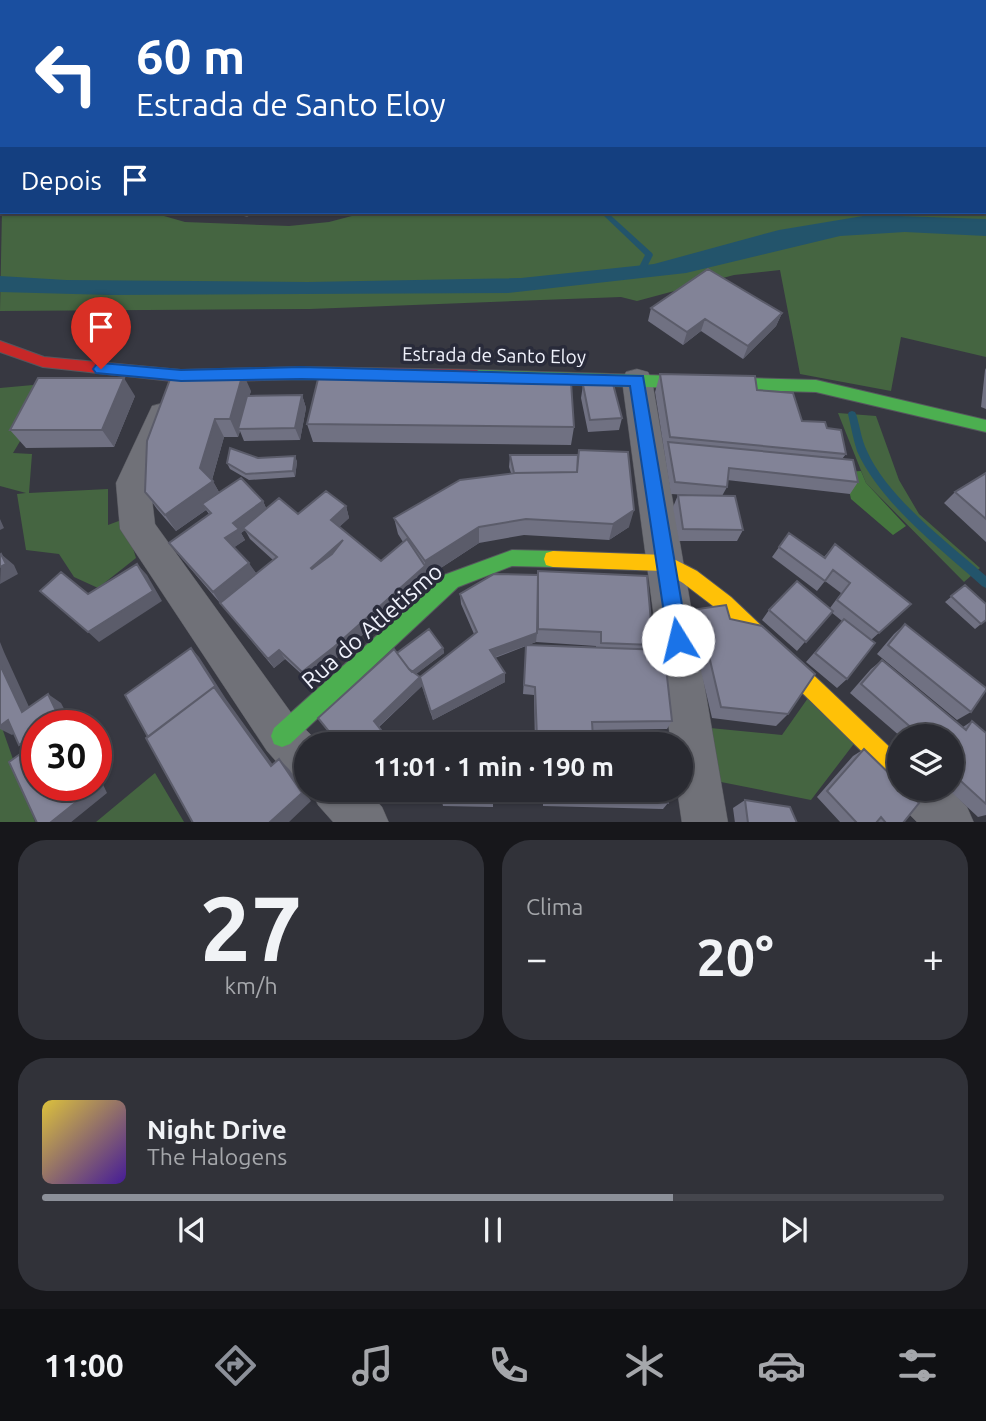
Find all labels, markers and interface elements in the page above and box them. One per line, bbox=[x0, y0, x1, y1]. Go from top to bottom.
icon: left bbox=[21, 28, 112, 119]
text: 60 m bbox=[136, 28, 245, 83]
text: Estrada de Santo Eloy bbox=[136, 86, 446, 122]
icon: arrive bbox=[116, 161, 154, 199]
text: Depois bbox=[21, 166, 102, 195]
pin bbox=[71, 297, 131, 369]
icon: arrive bbox=[82, 308, 120, 346]
street label: Estrada de Santo Eloy bbox=[402, 342, 586, 368]
street label: Rua do Atletismo bbox=[297, 558, 447, 693]
position arrow bbox=[641, 603, 715, 677]
speed limit sign: 30 bbox=[21, 710, 112, 801]
map controls bbox=[887, 724, 964, 801]
button: layers bbox=[887, 724, 964, 801]
text: 11:01 · 1 min · 190 m bbox=[373, 752, 614, 781]
text: 27 bbox=[200, 876, 302, 978]
text: Clima bbox=[526, 894, 583, 919]
text: 20° bbox=[696, 928, 774, 986]
text: − bbox=[526, 937, 547, 979]
text: + bbox=[923, 937, 944, 979]
text: km/h bbox=[224, 973, 278, 998]
text: Night Drive bbox=[147, 1115, 287, 1144]
text: The Halogens bbox=[147, 1144, 287, 1169]
icon: previous bbox=[173, 1211, 211, 1249]
icon: pause bbox=[474, 1211, 512, 1249]
icon: next bbox=[775, 1211, 813, 1249]
icon: directions bbox=[211, 1341, 260, 1390]
icon: music bbox=[348, 1341, 397, 1390]
icon: phone bbox=[484, 1341, 533, 1390]
icon: climate bbox=[620, 1341, 669, 1390]
icon: car bbox=[757, 1341, 806, 1390]
icon: filters bbox=[893, 1341, 942, 1390]
text: 11:00 bbox=[44, 1347, 124, 1383]

